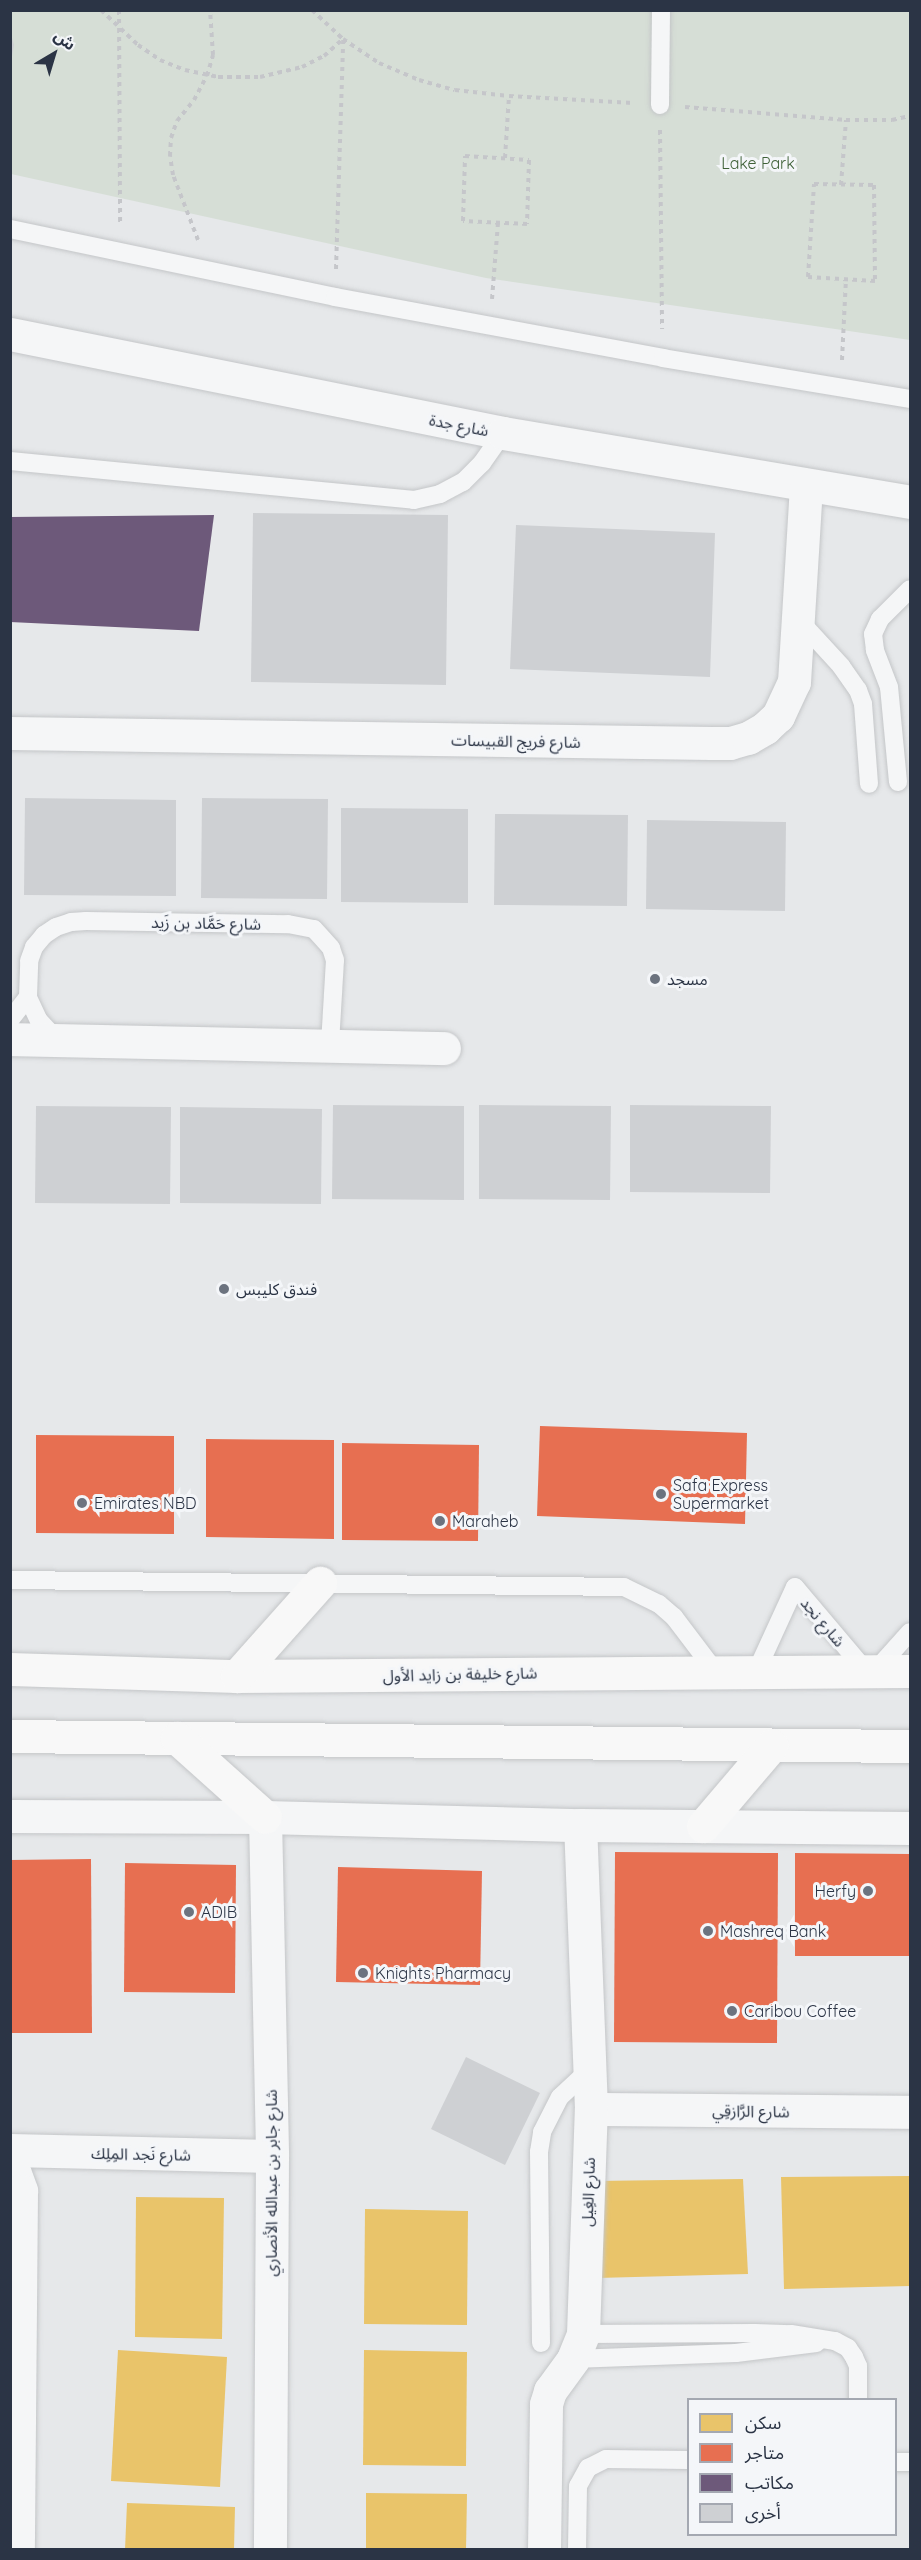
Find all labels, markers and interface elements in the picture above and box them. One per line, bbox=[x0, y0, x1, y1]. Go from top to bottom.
north arrow bbox=[24, 24, 84, 84]
text: ش bbox=[50, 25, 80, 54]
park label: Lake Park bbox=[721, 153, 795, 173]
street label: شارع جدة bbox=[428, 410, 490, 440]
street label: شارع فريج القبيسات bbox=[451, 730, 581, 752]
street label: شارع حَمَّاد بن زَيد bbox=[151, 912, 261, 934]
place label: مسجد bbox=[667, 969, 708, 989]
marker: مسجد bbox=[648, 972, 662, 986]
place label: فندق كليبس bbox=[236, 1279, 317, 1299]
marker: فندق كليبس bbox=[217, 1282, 231, 1296]
place label: Safa Express Supermarket bbox=[673, 1475, 769, 1513]
marker: Safa Express Supermarket bbox=[654, 1487, 668, 1501]
place label: Emirates NBD bbox=[94, 1493, 197, 1513]
marker: Emirates NBD bbox=[75, 1496, 89, 1510]
place label: Maraheb bbox=[452, 1511, 518, 1531]
marker: Maraheb bbox=[433, 1514, 447, 1528]
street label: شارع نجد bbox=[797, 1593, 849, 1651]
street label: شارع خليفة بن زايد الأول bbox=[383, 1663, 537, 1685]
place label: Herfy bbox=[814, 1881, 856, 1901]
marker: Herfy bbox=[861, 1884, 875, 1898]
place label: ADIB bbox=[201, 1902, 237, 1922]
marker: ADIB bbox=[182, 1905, 196, 1919]
place label: Mashreq Bank bbox=[720, 1921, 826, 1941]
marker: Mashreq Bank bbox=[701, 1924, 715, 1938]
place label: Knights Pharmacy bbox=[375, 1963, 511, 1983]
marker: Knights Pharmacy bbox=[356, 1966, 370, 1980]
place label: Caribou Coffee bbox=[744, 2001, 856, 2021]
marker: Caribou Coffee bbox=[725, 2004, 739, 2018]
street label: شارع جابر بن عبدالله الأنصاري bbox=[261, 2089, 281, 2277]
street label: شارع الرَّازقِي bbox=[712, 2101, 790, 2121]
street label: شارع نَجد المِلِك bbox=[91, 2144, 191, 2164]
street label: شارع الغِيل bbox=[577, 2157, 599, 2227]
legend bbox=[687, 2398, 897, 2536]
text: سكن bbox=[745, 2411, 781, 2434]
text: متاجر bbox=[745, 2441, 784, 2464]
text: مكاتب bbox=[745, 2471, 794, 2494]
text: أخرى bbox=[745, 2501, 781, 2524]

